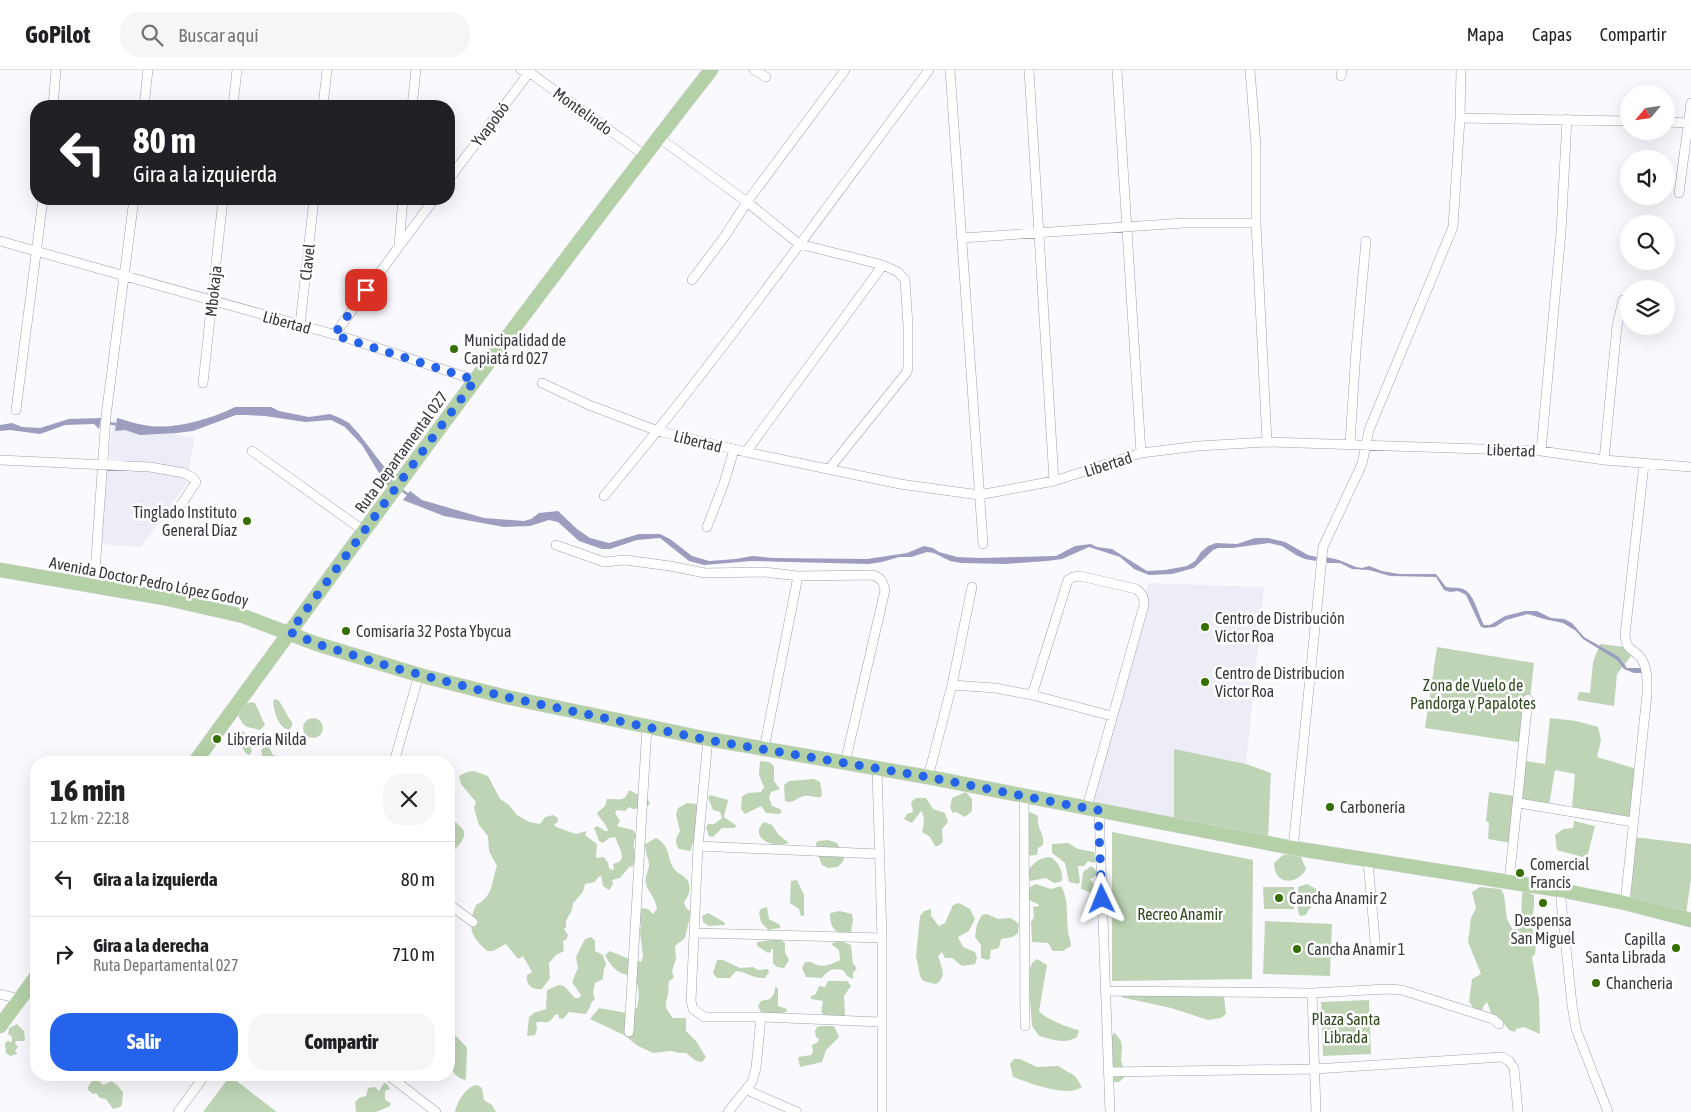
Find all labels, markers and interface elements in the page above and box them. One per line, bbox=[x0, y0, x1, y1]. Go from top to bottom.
search box bbox=[120, 12, 470, 57]
text: GoPilot bbox=[25, 21, 90, 48]
icon: search bbox=[138, 21, 166, 49]
text: Buscar aquí bbox=[178, 24, 259, 46]
text: Mapa bbox=[1467, 24, 1504, 45]
text: Capas bbox=[1532, 24, 1572, 45]
text: Compartir bbox=[1600, 24, 1666, 45]
street label: Montelindo bbox=[550, 84, 616, 138]
north arrow bbox=[1620, 85, 1675, 140]
map controls bbox=[1620, 85, 1675, 335]
street label: Yvapobó bbox=[468, 98, 513, 150]
icon: left bbox=[50, 120, 115, 185]
text: 80 m bbox=[133, 120, 196, 160]
button: sound bbox=[1620, 150, 1675, 205]
text: Gira a la izquierda bbox=[133, 161, 277, 187]
button: search bbox=[1620, 215, 1675, 270]
street label: Clavel bbox=[296, 242, 318, 281]
street label: Mbokaja bbox=[201, 264, 226, 318]
pin bbox=[345, 269, 387, 311]
icon: arrive bbox=[352, 276, 380, 304]
button: layers bbox=[1620, 280, 1675, 335]
street label: Libertad bbox=[261, 307, 313, 337]
place label: Municipalidad de Capiatá rd 027 bbox=[464, 331, 566, 368]
marker: Municipalidad de Capiatá rd 027 bbox=[448, 343, 460, 355]
street label: Ruta Departamental 027 bbox=[351, 388, 452, 517]
street label: Libertad bbox=[672, 426, 724, 456]
street label: Libertad bbox=[1486, 440, 1536, 460]
street label: Libertad bbox=[1082, 448, 1134, 480]
place label: Tinglado Instituto General Díaz bbox=[133, 503, 237, 539]
marker: Tinglado Instituto General Díaz bbox=[241, 515, 253, 527]
street label: Avenida Doctor Pedro López Godoy bbox=[48, 553, 250, 610]
place label: Centro de Distribución Víctor Roa bbox=[1215, 609, 1345, 645]
marker: Centro de Distribución Víctor Roa bbox=[1199, 621, 1211, 633]
place label: Comisaría 32 Posta Ybycua bbox=[356, 622, 511, 641]
marker: Comisaría 32 Posta Ybycua bbox=[340, 625, 352, 637]
place label: Centro de Distribucion Victor Roa bbox=[1215, 664, 1345, 700]
marker: Centro de Distribucion Victor Roa bbox=[1199, 676, 1211, 688]
park label: Zona de Vuelo de Pandorga y Papalotes bbox=[1410, 676, 1536, 713]
place label: Librería Nilda bbox=[227, 730, 307, 748]
marker: Librería Nilda bbox=[211, 733, 223, 745]
text: 16 min bbox=[50, 773, 125, 807]
button: close bbox=[383, 773, 435, 825]
place label: Carbonería bbox=[1340, 798, 1405, 816]
marker: Carbonería bbox=[1324, 801, 1336, 813]
text: 1.2 km · 22:18 bbox=[50, 809, 129, 827]
place label: Comercial Francis bbox=[1530, 855, 1590, 891]
icon: left bbox=[50, 865, 78, 893]
marker: Comercial Francis bbox=[1514, 867, 1526, 879]
text: Gira a la izquierda bbox=[93, 868, 218, 890]
text: 80 m bbox=[401, 868, 435, 890]
position arrow bbox=[1075, 872, 1127, 924]
place label: Cancha Anamir 2 bbox=[1289, 889, 1387, 907]
marker: Cancha Anamir 2 bbox=[1273, 892, 1285, 904]
marker: Despensa San Miguel bbox=[1537, 897, 1549, 909]
park label: Recreo Anamir bbox=[1137, 905, 1223, 923]
place label: Despensa San Miguel bbox=[1511, 911, 1576, 948]
place label: Capilla Santa Librada bbox=[1586, 930, 1666, 966]
text: Gira a la derecha bbox=[93, 934, 209, 956]
icon: right bbox=[50, 940, 78, 968]
place label: Cancha Anamir 1 bbox=[1307, 940, 1405, 958]
marker: Capilla Santa Librada bbox=[1670, 942, 1682, 954]
text: 710 m bbox=[392, 943, 435, 965]
marker: Cancha Anamir 1 bbox=[1291, 943, 1303, 955]
text: Ruta Departamental 027 bbox=[93, 956, 238, 974]
place label: Chancheria bbox=[1606, 974, 1673, 992]
marker: Chancheria bbox=[1590, 977, 1602, 989]
park label: Plaza Santa Librada bbox=[1312, 1010, 1380, 1046]
button: Salir bbox=[50, 1013, 238, 1071]
button: Compartir bbox=[248, 1013, 435, 1071]

